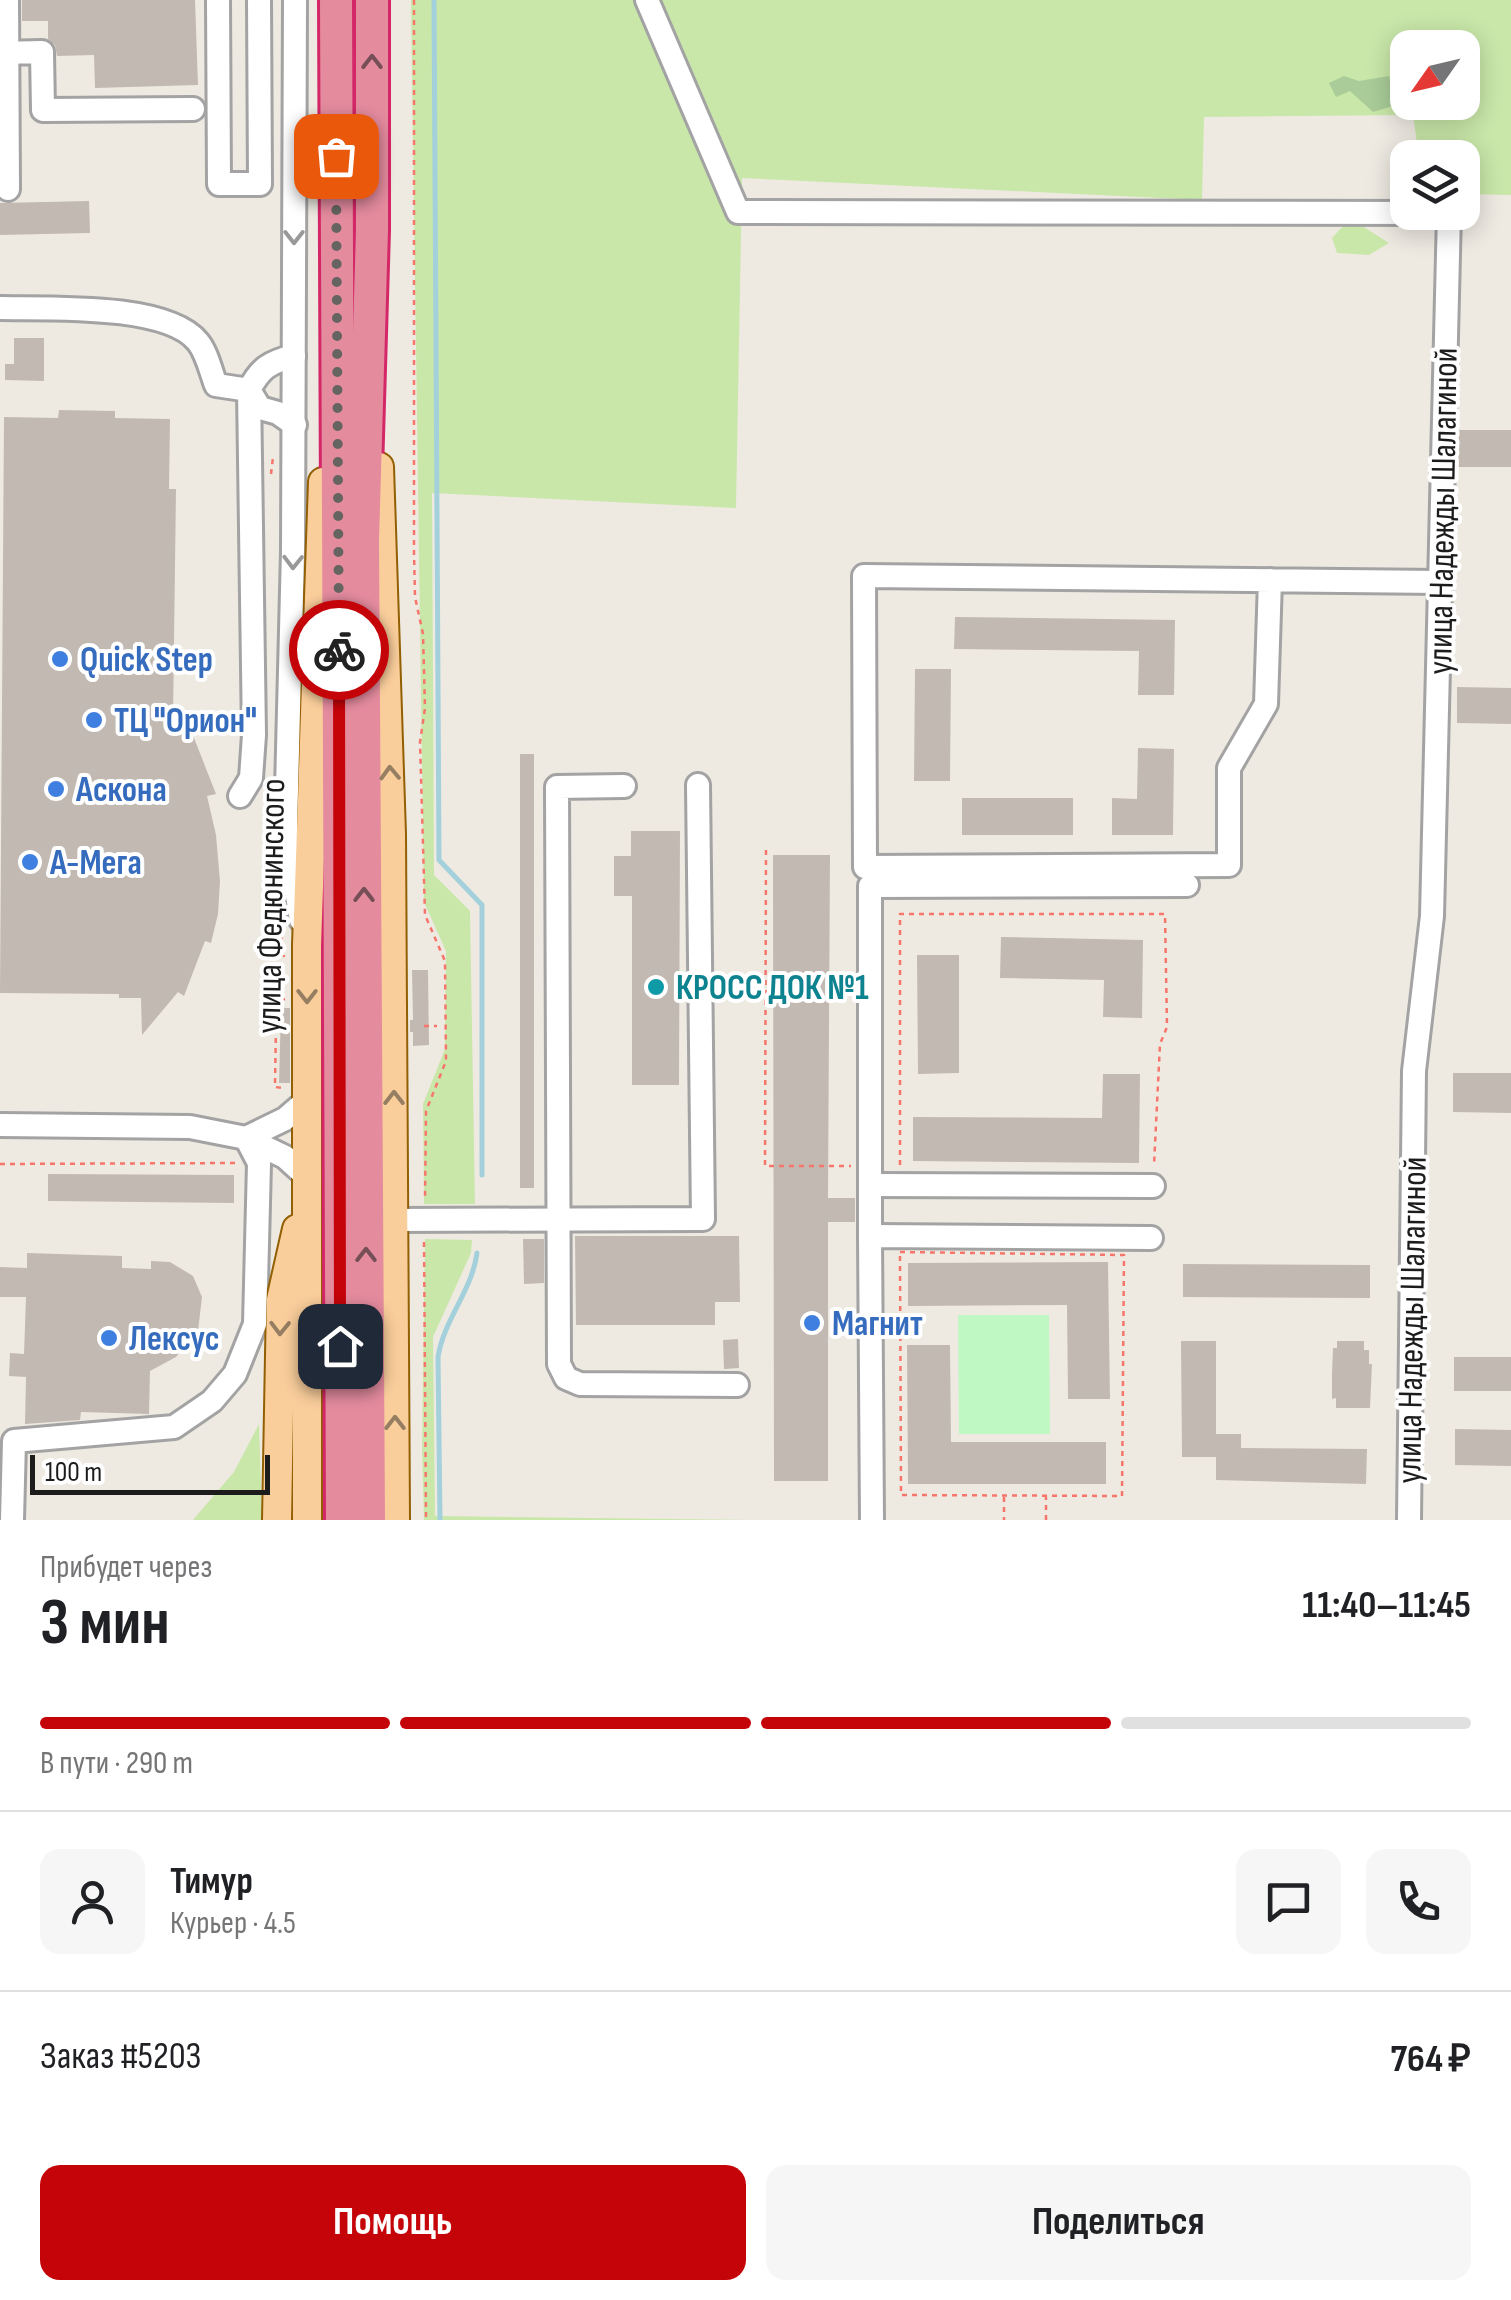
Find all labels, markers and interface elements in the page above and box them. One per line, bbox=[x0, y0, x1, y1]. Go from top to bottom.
north arrow bbox=[1390, 30, 1480, 120]
map controls bbox=[1390, 30, 1480, 230]
one-way arrow bbox=[361, 54, 383, 70]
pin bbox=[294, 114, 379, 199]
icon: bag bbox=[309, 129, 364, 184]
button: layers bbox=[1390, 140, 1480, 230]
one-way arrow bbox=[283, 230, 305, 246]
street label: улица Надежды Шалагиной bbox=[1419, 347, 1468, 675]
one-way arrow bbox=[282, 556, 304, 571]
courier bbox=[289, 600, 389, 700]
icon: bike bbox=[312, 623, 367, 678]
place label: Quick Step bbox=[80, 639, 213, 682]
marker: Quick Step bbox=[49, 648, 71, 670]
place label: ТЦ "Орион" bbox=[114, 700, 257, 743]
marker: ТЦ "Орион" bbox=[83, 709, 105, 731]
one-way arrow bbox=[379, 764, 400, 780]
place label: Аскона bbox=[75, 769, 167, 812]
marker: Аскона bbox=[45, 778, 67, 800]
street label: улица Федюнинского bbox=[248, 778, 295, 1034]
place label: А-Мега bbox=[49, 842, 142, 885]
marker: А-Мега bbox=[19, 851, 41, 873]
one-way arrow bbox=[353, 887, 375, 902]
place label: КРОСС ДОК №1 bbox=[676, 967, 869, 1010]
marker: КРОСС ДОК №1 bbox=[645, 976, 667, 998]
one-way arrow bbox=[296, 988, 318, 1004]
one-way arrow bbox=[383, 1089, 404, 1105]
street label: улица Надежды Шалагиной bbox=[1388, 1156, 1437, 1484]
one-way arrow bbox=[355, 1246, 377, 1262]
place label: Магнит bbox=[832, 1303, 923, 1346]
pin bbox=[298, 1304, 383, 1389]
marker: Магнит bbox=[801, 1312, 823, 1334]
place label: Лексус bbox=[129, 1318, 220, 1361]
icon: home bbox=[313, 1319, 368, 1374]
one-way arrow bbox=[270, 1321, 291, 1337]
marker: Лексус bbox=[98, 1327, 120, 1349]
one-way arrow bbox=[384, 1414, 406, 1430]
scale bar bbox=[30, 1450, 270, 1494]
text: 100 m bbox=[45, 1456, 102, 1489]
text: Прибудет через bbox=[40, 1548, 212, 1587]
text: 11:40–11:45 bbox=[1302, 1583, 1471, 1628]
text: 3 мин bbox=[40, 1585, 170, 1663]
text: В пути · 290 m bbox=[40, 1744, 193, 1783]
button: person bbox=[40, 1849, 145, 1954]
button: chat bbox=[1236, 1849, 1341, 1954]
button: phone bbox=[1366, 1849, 1471, 1954]
text: Тимур bbox=[170, 1859, 253, 1904]
text: Курьер · 4.5 bbox=[170, 1904, 296, 1943]
text: Заказ #5203 bbox=[40, 2034, 202, 2079]
text: 764 ₽ bbox=[1390, 2037, 1471, 2082]
button: Помощь bbox=[40, 2165, 746, 2280]
button: Поделиться bbox=[766, 2165, 1471, 2280]

